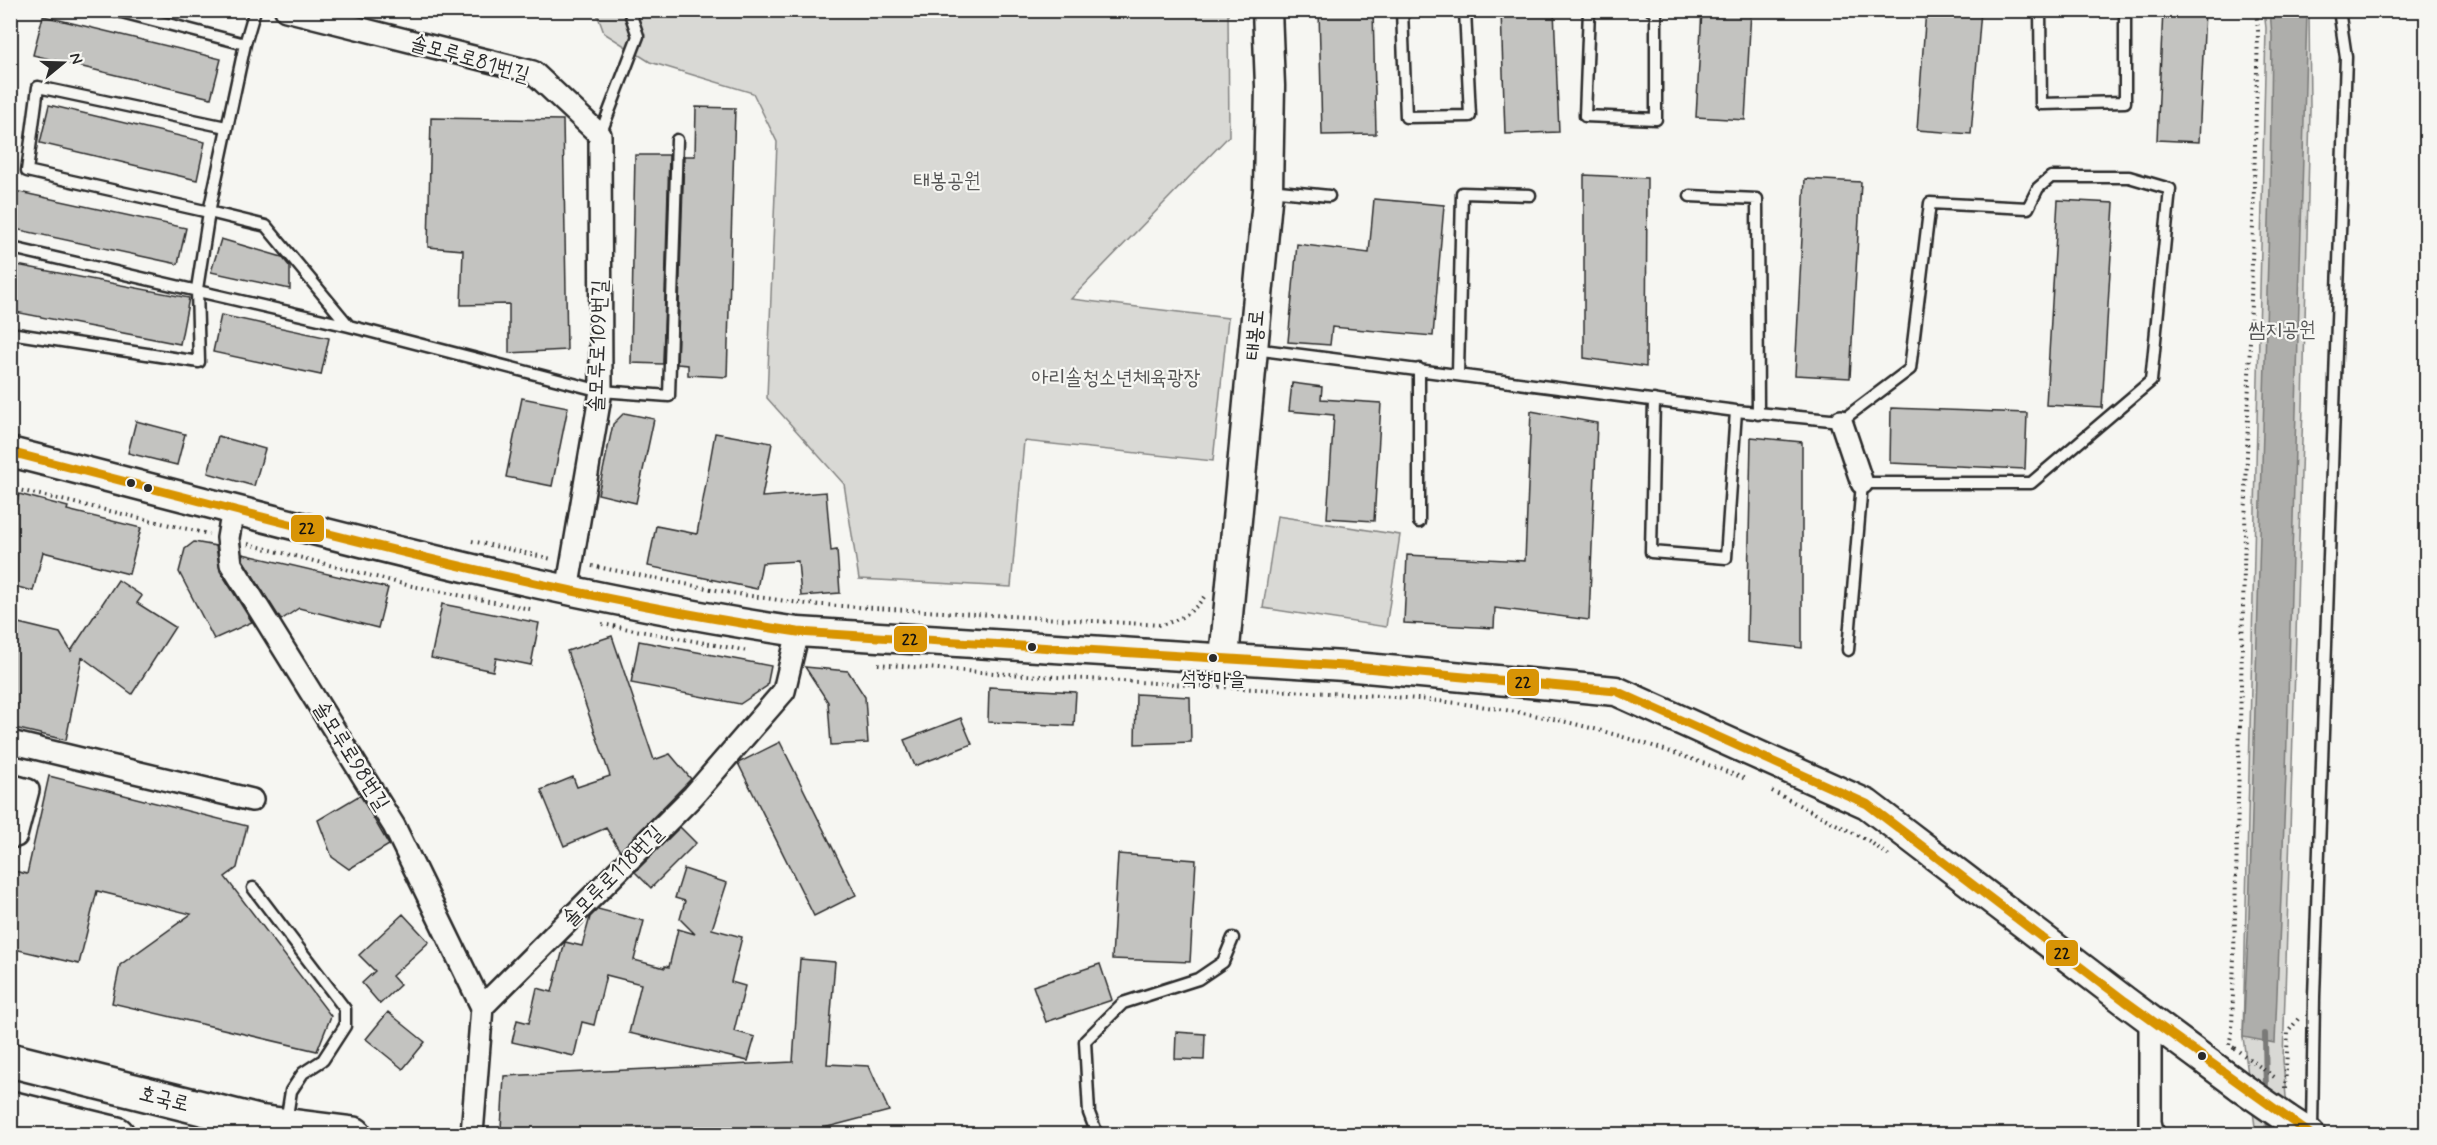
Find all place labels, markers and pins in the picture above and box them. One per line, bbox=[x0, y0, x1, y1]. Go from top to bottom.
unlabelled marker bbox=[125, 477, 137, 489]
unlabelled marker bbox=[142, 482, 154, 494]
unlabelled marker bbox=[1026, 641, 1038, 653]
marker: 석향마을 bbox=[1207, 652, 1219, 664]
place label: 석향마을 bbox=[1181, 666, 1245, 693]
unlabelled marker bbox=[2196, 1050, 2208, 1062]

